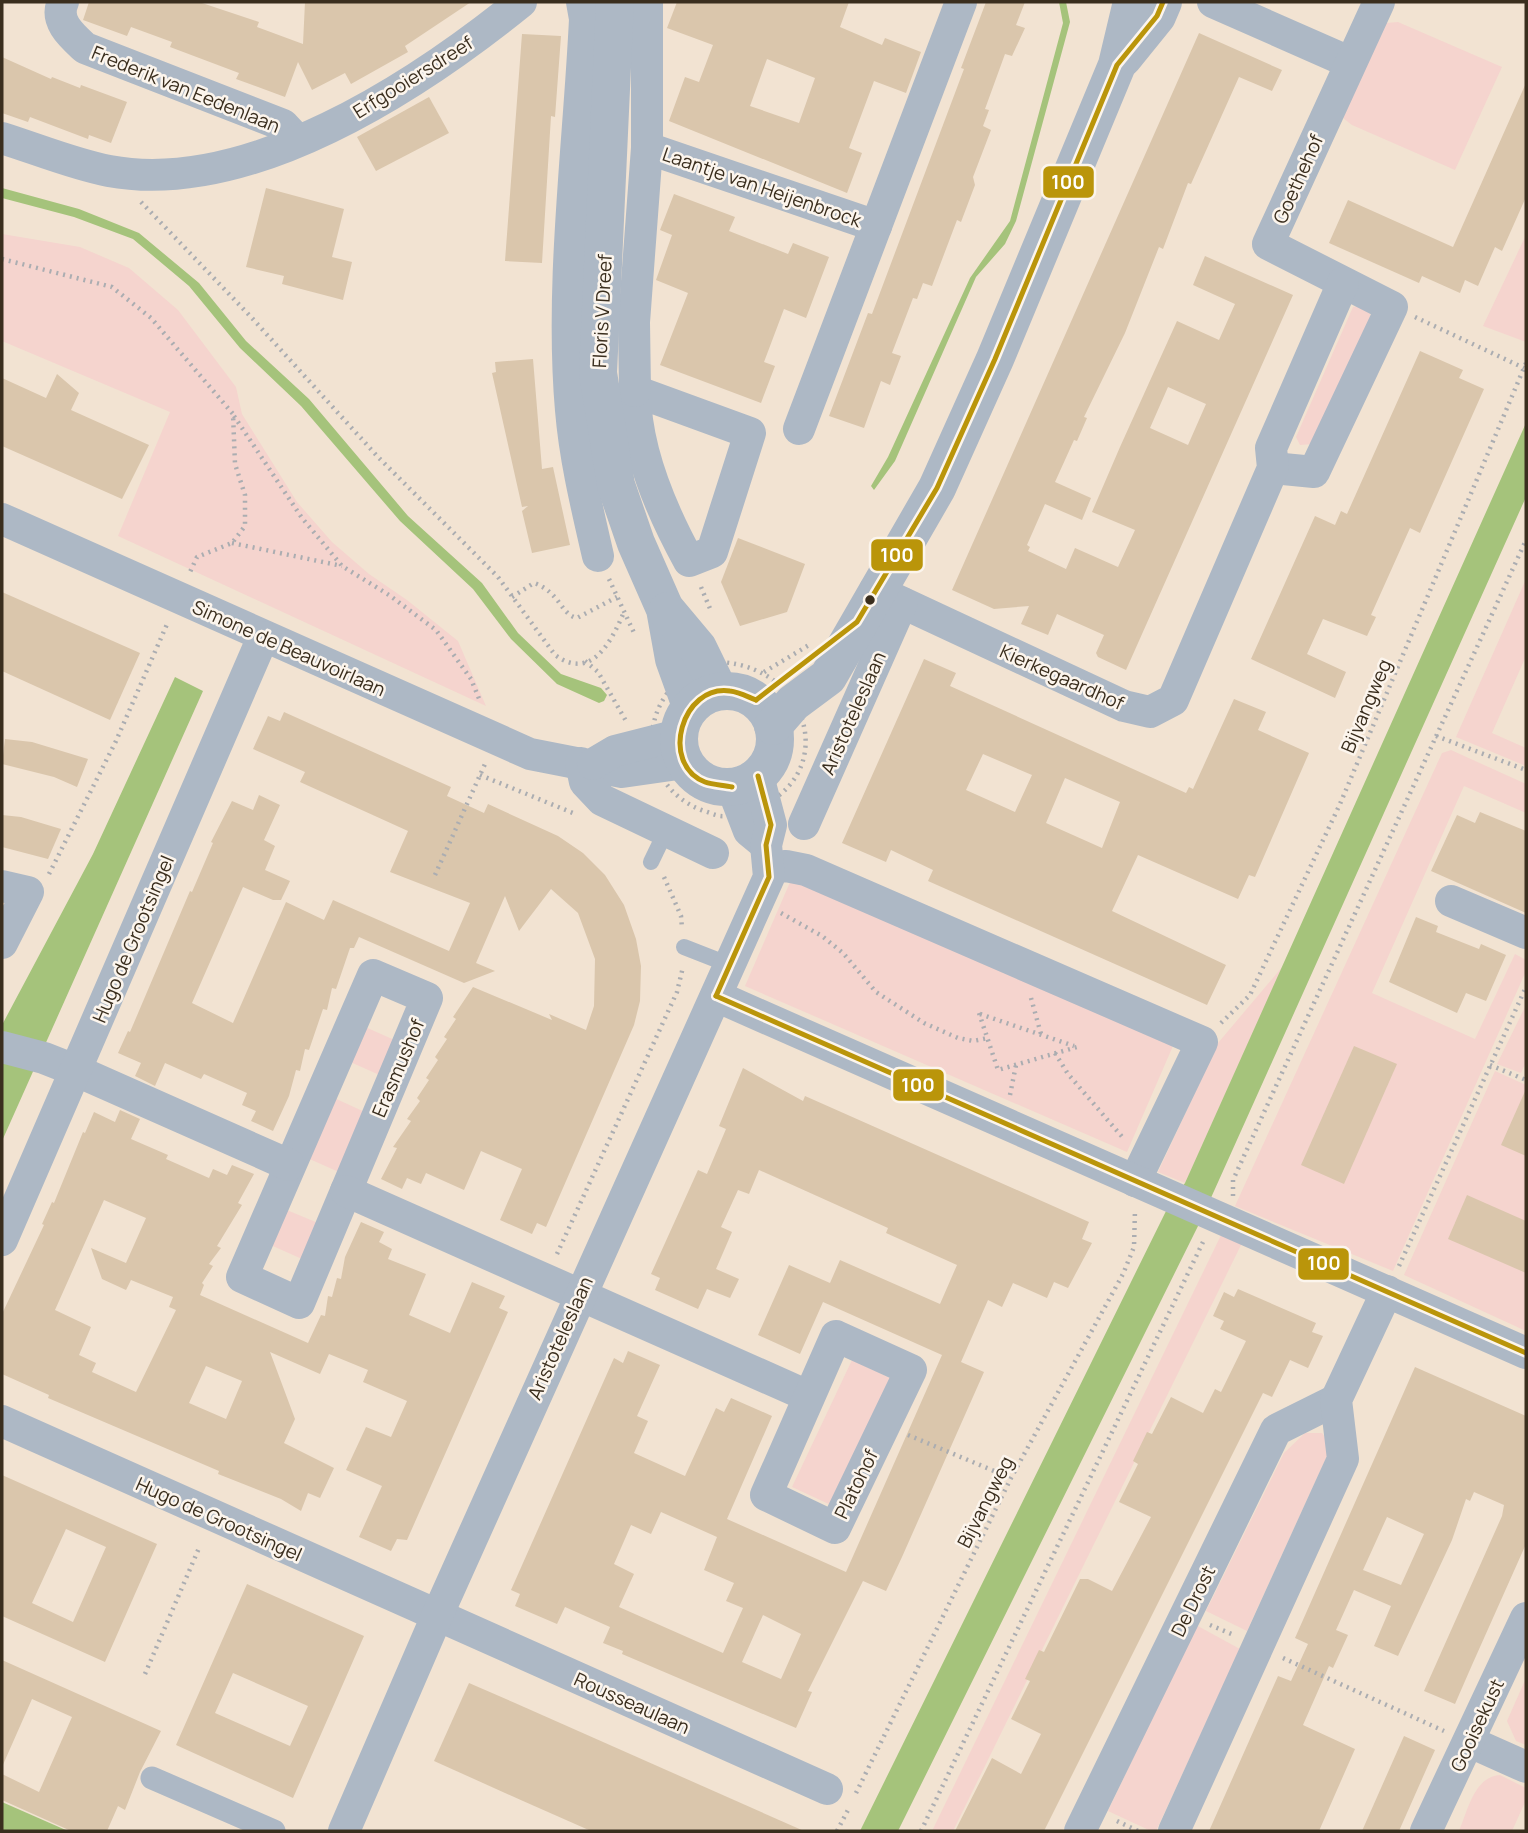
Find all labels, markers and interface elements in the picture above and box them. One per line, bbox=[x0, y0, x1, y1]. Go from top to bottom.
street label: Erfgooiersdreef bbox=[348, 30, 478, 124]
street label: Frederik van Eedenlaan bbox=[88, 39, 284, 139]
street label: Goethehof bbox=[1267, 130, 1329, 228]
street label: Laantje van Heijenbrock bbox=[659, 141, 865, 233]
line badge: 100 bbox=[1042, 165, 1095, 199]
text: 100 bbox=[1051, 169, 1085, 195]
street label: Floris V Dreef bbox=[586, 253, 618, 369]
line badge: 100 bbox=[870, 538, 924, 572]
text: 100 bbox=[880, 542, 914, 568]
unlabelled marker bbox=[863, 593, 877, 607]
street label: Simone de Beauvoirlaan bbox=[188, 594, 390, 702]
street label: Kierkegaardhof bbox=[996, 638, 1129, 716]
street label: Aristoteleslaan bbox=[814, 647, 892, 779]
street label: Bijvangweg bbox=[1335, 655, 1397, 757]
street label: Hugo de Grootsingel bbox=[86, 851, 180, 1027]
street label: Erasmushof bbox=[366, 1015, 430, 1121]
line badge: 100 bbox=[892, 1068, 945, 1102]
text: 100 bbox=[901, 1072, 935, 1098]
line badge: 100 bbox=[1297, 1247, 1350, 1281]
text: 100 bbox=[1307, 1250, 1341, 1276]
street label: Aristoteleslaan bbox=[521, 1272, 599, 1404]
street label: Platohof bbox=[828, 1445, 884, 1523]
street label: Bijvangweg bbox=[951, 1452, 1019, 1552]
street label: Hugo de Grootsingel bbox=[132, 1471, 306, 1567]
street label: De Drost bbox=[1165, 1561, 1221, 1641]
street label: Rousseaulaan bbox=[570, 1666, 694, 1740]
street label: Gooisekust bbox=[1444, 1674, 1510, 1776]

